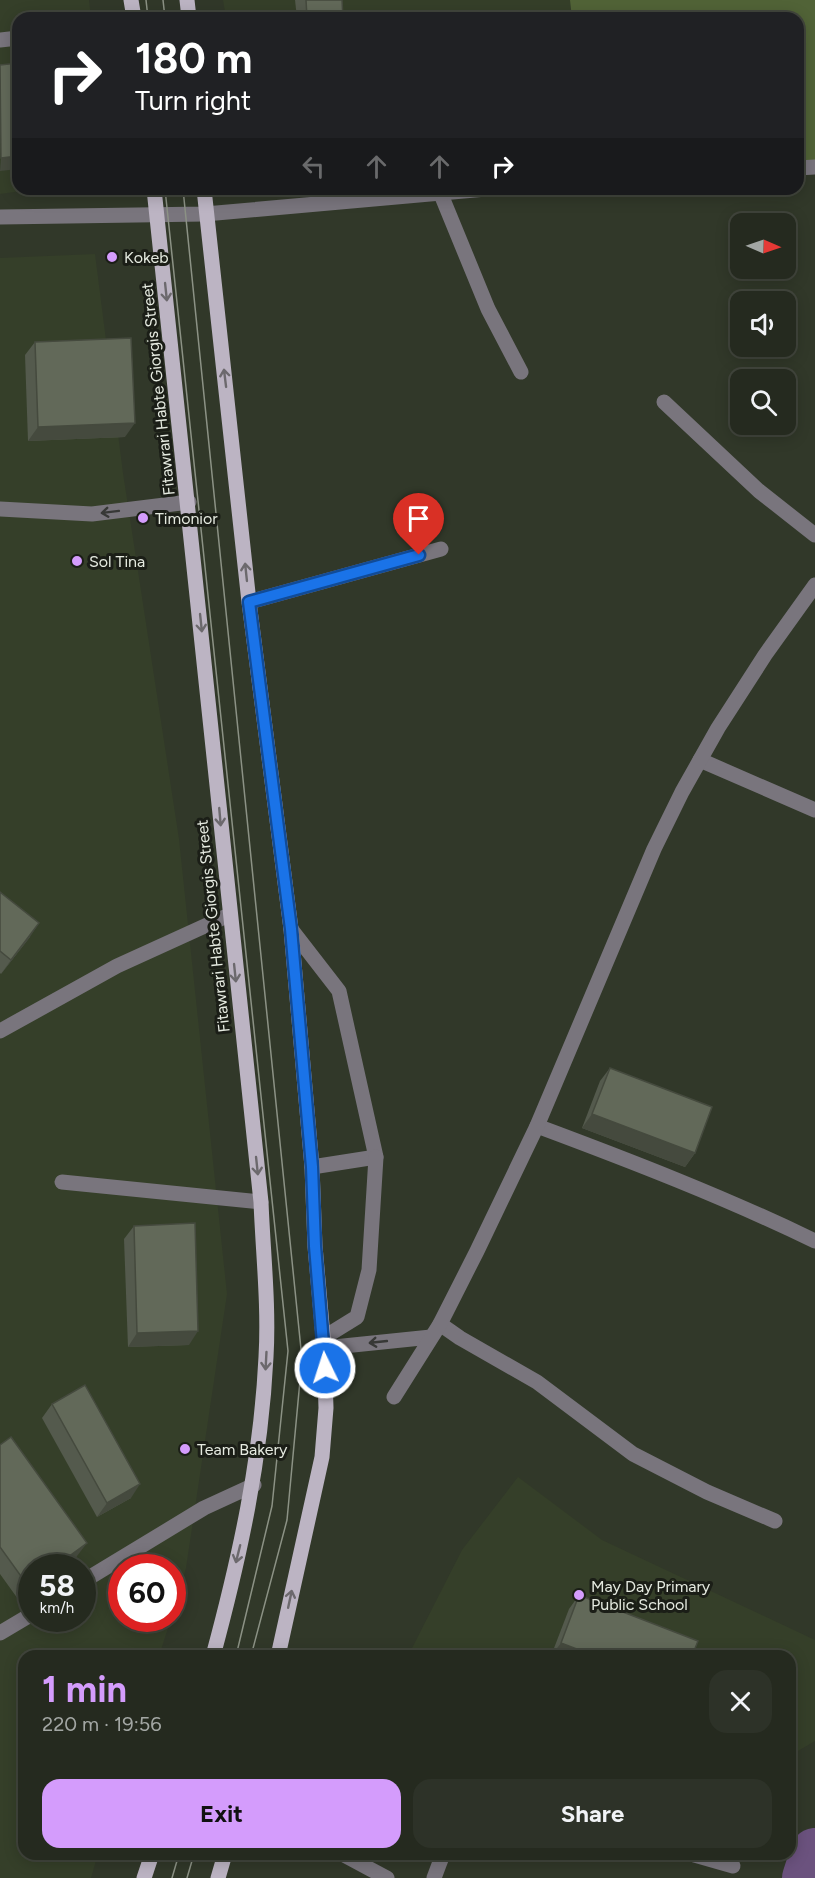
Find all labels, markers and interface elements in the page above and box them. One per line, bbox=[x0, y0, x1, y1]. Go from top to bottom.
text: 180 m bbox=[135, 33, 252, 84]
icon: right bbox=[36, 36, 114, 114]
text: Turn right bbox=[135, 84, 251, 117]
icon: left bbox=[297, 150, 330, 183]
icon: ahead bbox=[360, 150, 393, 183]
icon: ahead bbox=[423, 150, 456, 183]
icon: right bbox=[486, 150, 519, 183]
north arrow bbox=[730, 213, 796, 279]
map controls bbox=[730, 213, 796, 435]
place label: Kokeb bbox=[124, 248, 169, 267]
marker: Kokeb bbox=[105, 250, 119, 264]
one-way arrow bbox=[160, 281, 171, 301]
street label: Fitawrari Habte Giorgis Street bbox=[137, 282, 179, 496]
button: sound bbox=[730, 291, 796, 357]
one-way arrow bbox=[219, 369, 230, 388]
button: search bbox=[730, 369, 796, 435]
pin bbox=[393, 493, 444, 555]
icon: arrive bbox=[402, 502, 435, 535]
one-way arrow bbox=[101, 507, 121, 518]
place label: Timonior bbox=[155, 509, 218, 528]
marker: Timonior bbox=[136, 511, 150, 525]
place label: Sol Tina bbox=[89, 552, 145, 571]
marker: Sol Tina bbox=[70, 554, 84, 568]
one-way arrow bbox=[240, 562, 251, 582]
one-way arrow bbox=[196, 613, 207, 633]
one-way arrow bbox=[215, 807, 226, 827]
street label: Fitawrari Habte Giorgis Street bbox=[192, 819, 234, 1033]
one-way arrow bbox=[230, 962, 241, 982]
one-way arrow bbox=[252, 1156, 263, 1176]
position arrow bbox=[293, 1336, 357, 1400]
one-way arrow bbox=[368, 1337, 388, 1348]
one-way arrow bbox=[260, 1351, 271, 1371]
place label: Team Bakery bbox=[197, 1440, 288, 1459]
marker: Team Bakery bbox=[178, 1442, 192, 1456]
one-way arrow bbox=[231, 1544, 243, 1563]
speed limit sign: 60 bbox=[108, 1554, 186, 1632]
text: 58 bbox=[39, 1567, 75, 1604]
place label: May Day Primary Public School bbox=[591, 1577, 711, 1614]
marker: May Day Primary Public School bbox=[572, 1588, 586, 1602]
one-way arrow bbox=[285, 1590, 297, 1609]
text: km/h bbox=[40, 1599, 74, 1617]
text: 1 min bbox=[42, 1668, 127, 1711]
button: close bbox=[709, 1670, 772, 1733]
text: 220 m · 19:56 bbox=[42, 1712, 162, 1736]
button: Exit bbox=[42, 1779, 401, 1848]
button: Share bbox=[413, 1779, 772, 1848]

